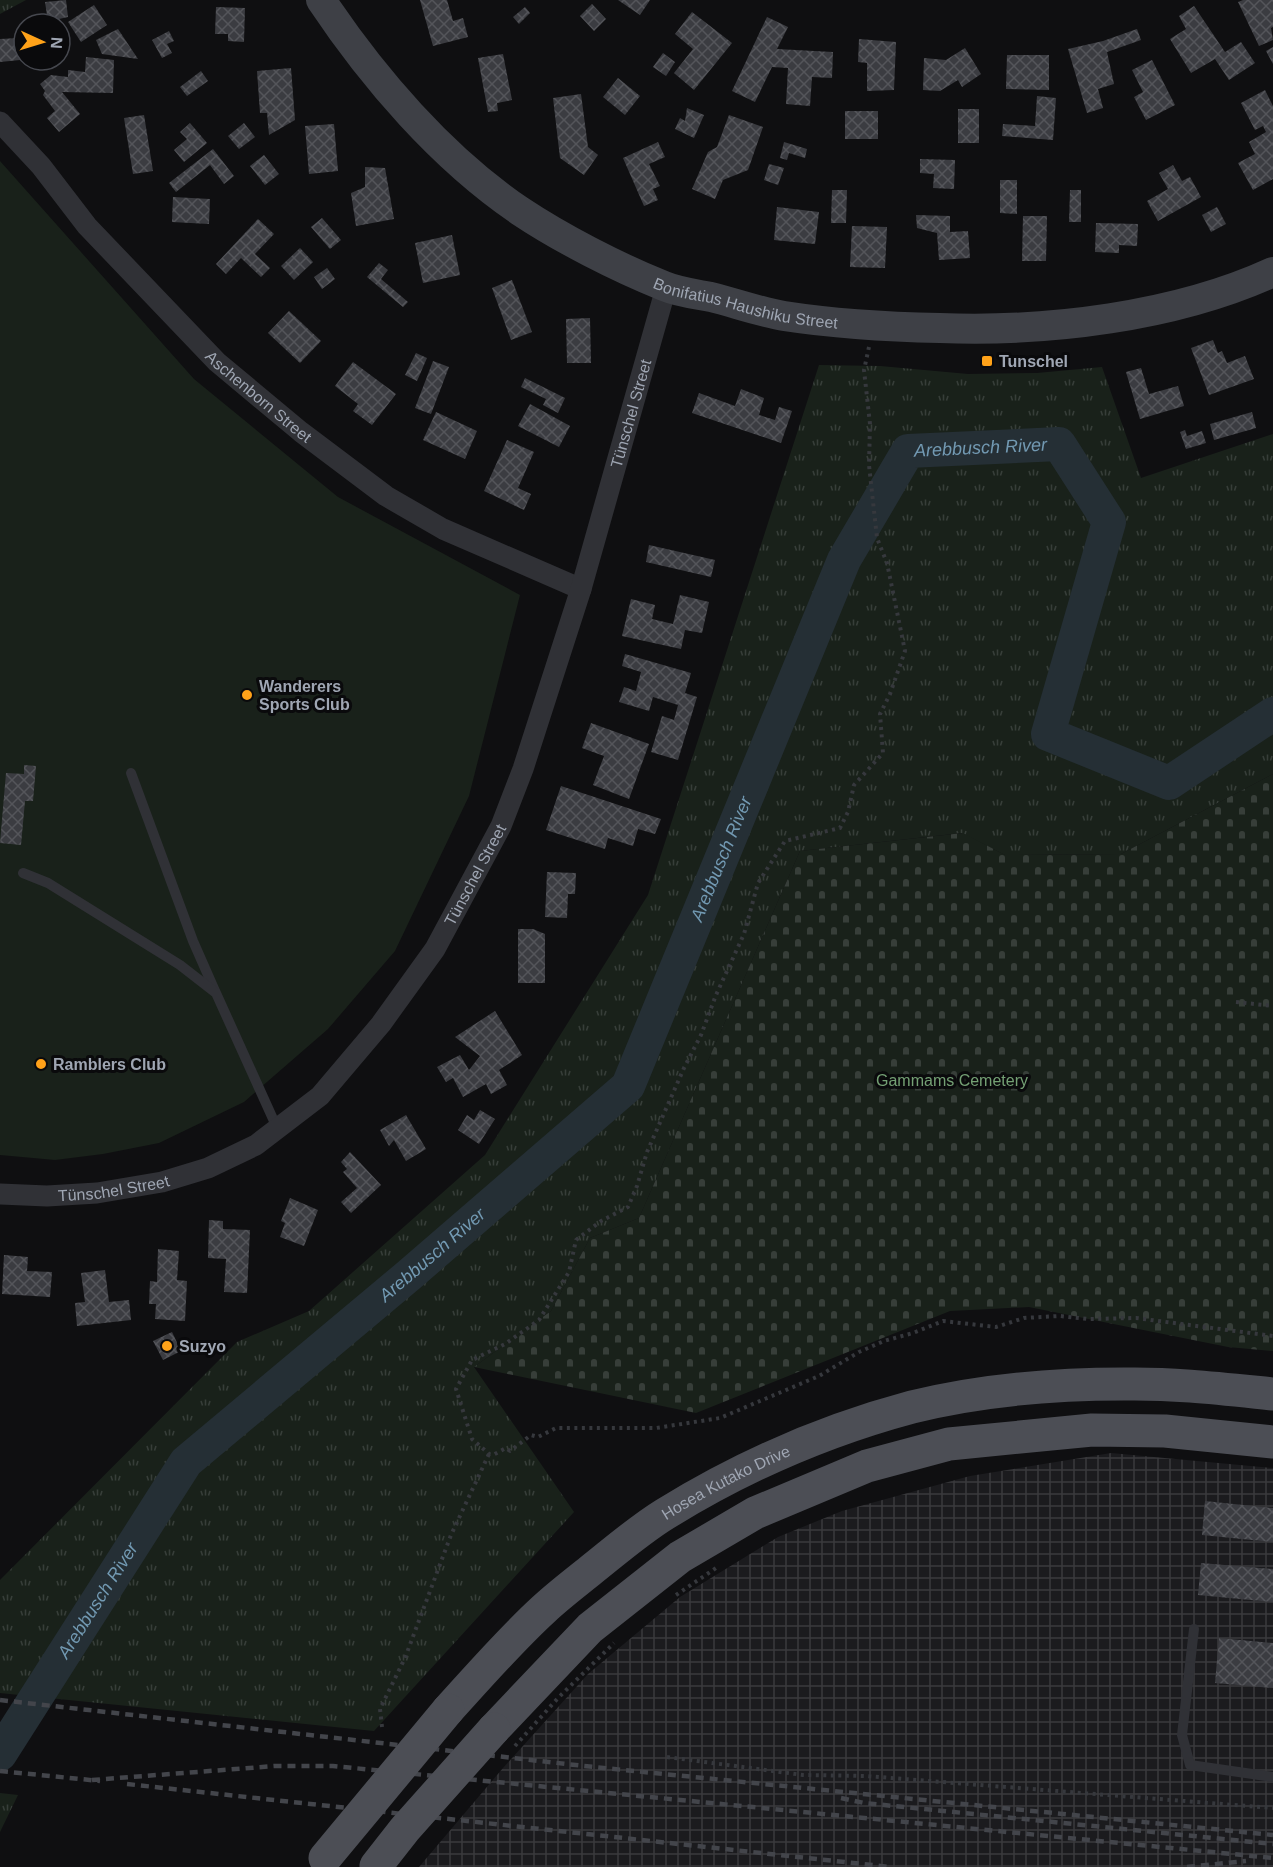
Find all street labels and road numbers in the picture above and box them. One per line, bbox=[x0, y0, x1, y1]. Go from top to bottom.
street label: Bonifatius Haushiku Street bbox=[651, 275, 839, 332]
street label: Aschenborn Street bbox=[202, 348, 315, 446]
street label: Tünschel Street bbox=[608, 357, 655, 470]
street label: Tünschel Street bbox=[441, 821, 510, 928]
street label: Tünschel Street bbox=[57, 1172, 172, 1204]
street label: Hosea Kutako Drive bbox=[659, 1442, 793, 1523]

